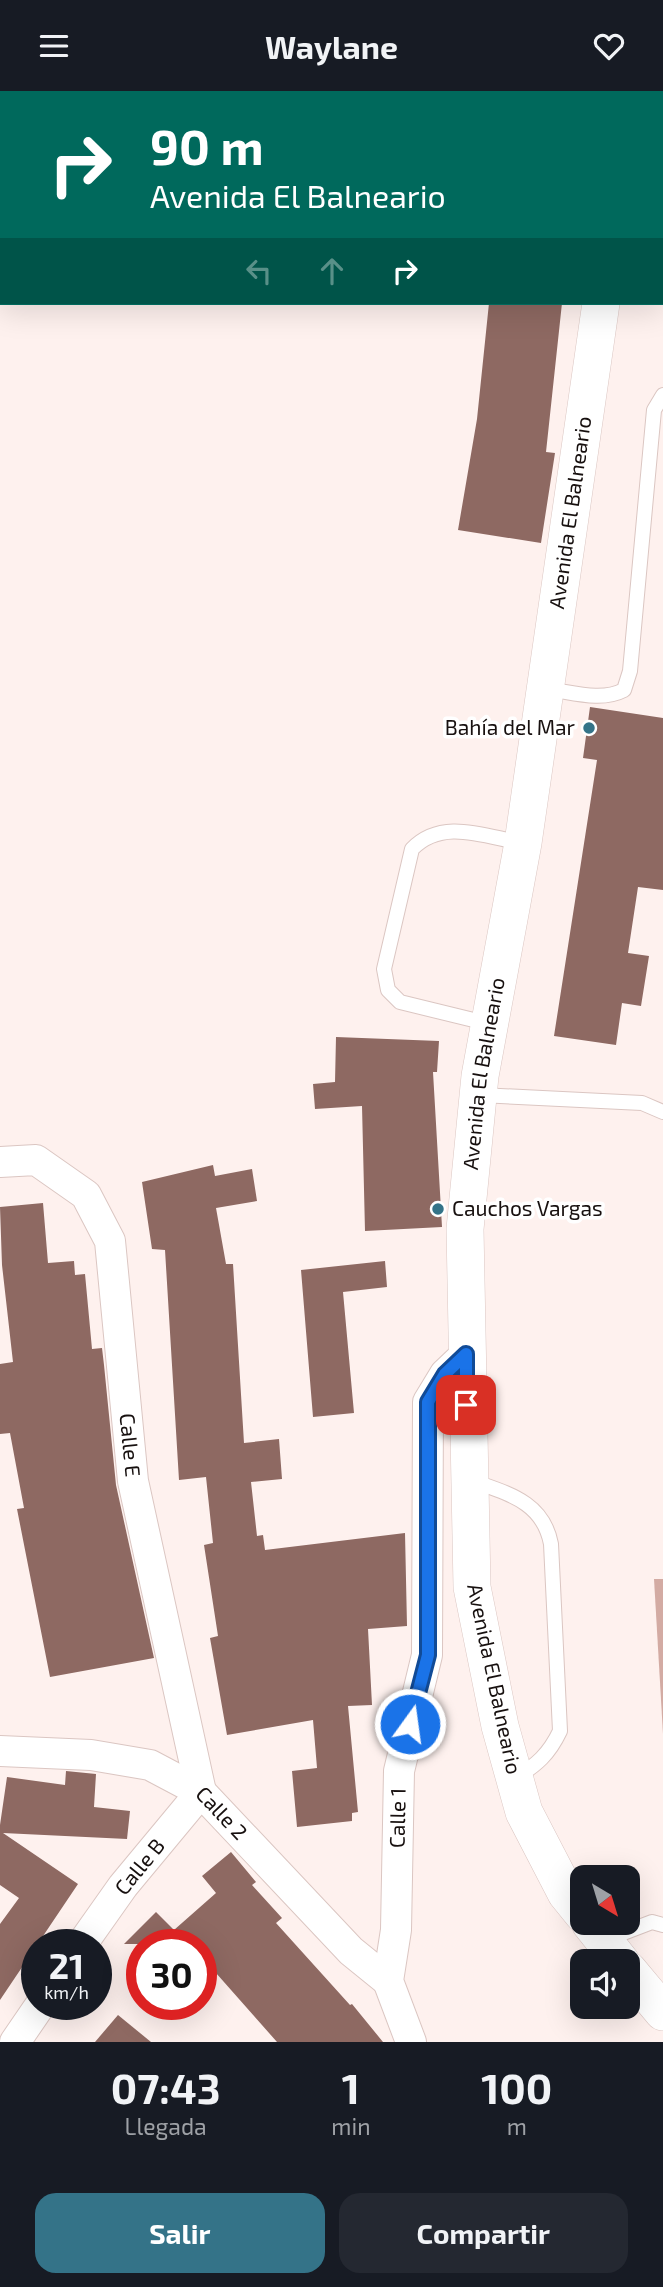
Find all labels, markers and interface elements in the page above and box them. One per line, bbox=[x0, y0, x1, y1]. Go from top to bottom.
icon: menu bbox=[35, 27, 73, 65]
text: Waylane bbox=[265, 27, 398, 65]
icon: heart bbox=[590, 27, 628, 65]
text: 90 m bbox=[150, 116, 264, 175]
icon: right bbox=[35, 119, 126, 210]
text: Avenida El Balneario bbox=[150, 176, 446, 214]
icon: left bbox=[240, 252, 278, 290]
icon: ahead bbox=[313, 252, 351, 290]
icon: right bbox=[386, 252, 424, 290]
street label: Avenida El Balneario bbox=[543, 414, 596, 610]
place label: Bahía del Mar bbox=[445, 714, 576, 739]
marker: Bahía del Mar bbox=[581, 720, 597, 736]
street label: Avenida El Balneario bbox=[457, 975, 509, 1171]
place label: Cauchos Vargas bbox=[452, 1195, 603, 1220]
marker: Cauchos Vargas bbox=[430, 1201, 446, 1217]
pin bbox=[436, 1375, 496, 1435]
icon: arrive bbox=[447, 1386, 485, 1424]
street label: Calle E bbox=[116, 1412, 147, 1478]
street label: Avenida El Balneario bbox=[463, 1581, 528, 1776]
position arrow bbox=[373, 1687, 447, 1761]
street label: Calle 2 bbox=[191, 1781, 253, 1844]
street label: Calle 1 bbox=[384, 1787, 410, 1848]
street label: Calle B bbox=[109, 1833, 169, 1899]
north arrow bbox=[570, 1865, 640, 1935]
map controls bbox=[570, 1865, 640, 2019]
speed limit sign: 30 bbox=[126, 1929, 217, 2020]
text: 21 bbox=[49, 1944, 84, 1986]
button: sound bbox=[570, 1949, 640, 2019]
text: km/h bbox=[44, 1981, 89, 2003]
text: 07:43 bbox=[111, 2062, 221, 2112]
text: 1 bbox=[342, 2062, 360, 2112]
text: 100 bbox=[481, 2062, 552, 2112]
text: Llegada bbox=[125, 2112, 207, 2140]
text: min bbox=[331, 2112, 371, 2140]
text: m bbox=[507, 2112, 527, 2140]
button: Salir bbox=[35, 2193, 325, 2273]
button: Compartir bbox=[339, 2193, 628, 2273]

